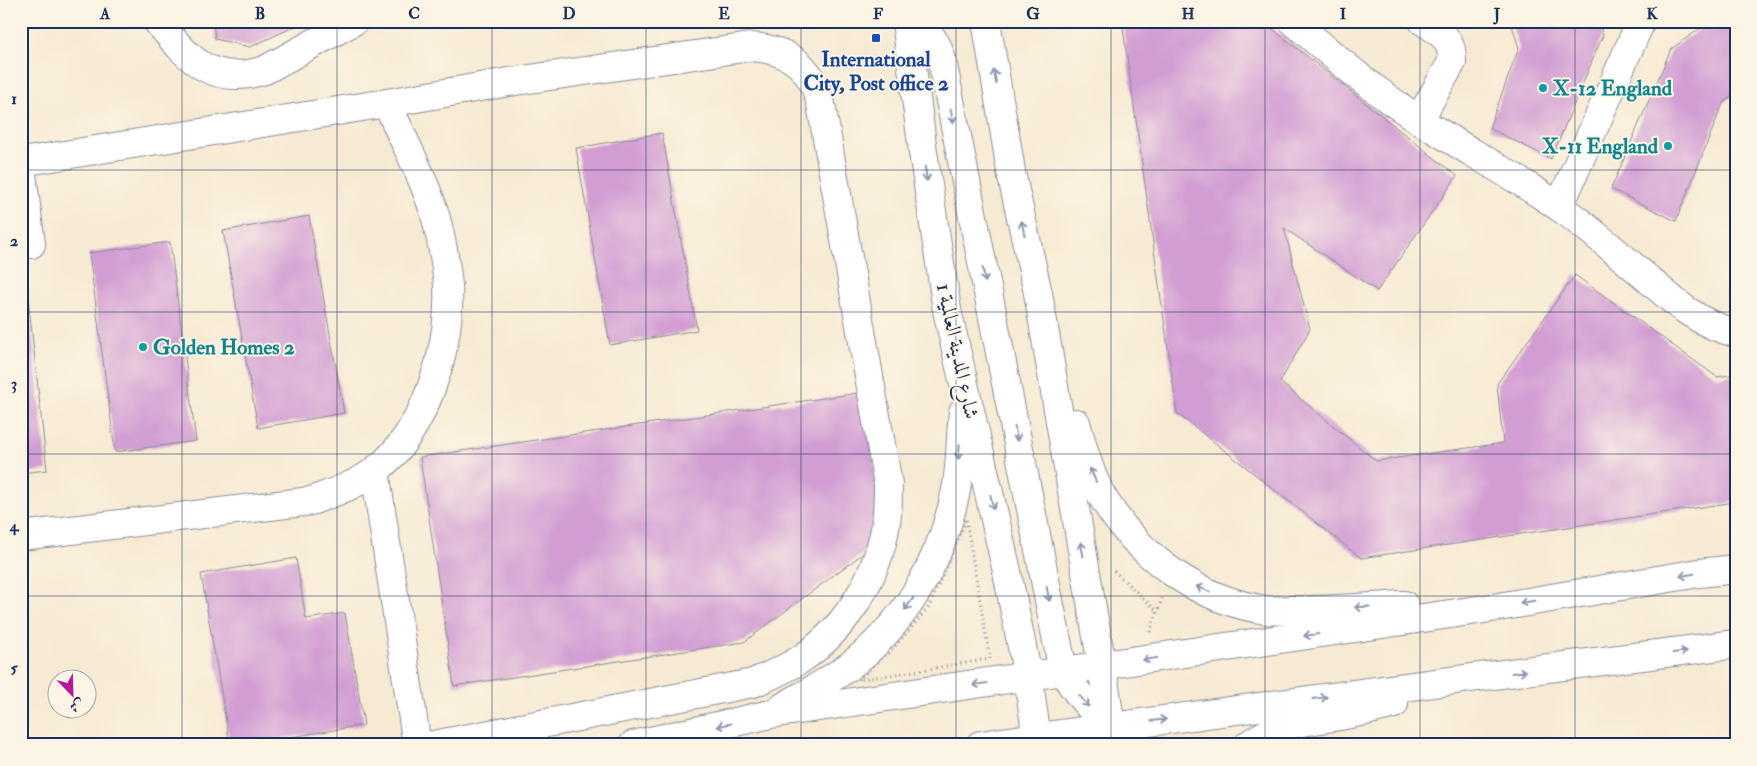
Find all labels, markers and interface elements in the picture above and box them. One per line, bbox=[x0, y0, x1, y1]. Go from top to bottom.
text: A bbox=[99, 4, 111, 24]
text: B bbox=[255, 4, 265, 24]
text: C bbox=[408, 4, 420, 24]
text: D bbox=[562, 4, 576, 24]
text: E bbox=[718, 4, 730, 24]
text: F bbox=[873, 4, 883, 24]
text: G bbox=[1026, 4, 1040, 24]
text: H bbox=[1181, 4, 1195, 24]
text: I bbox=[1340, 4, 1347, 24]
text: J bbox=[1493, 4, 1501, 25]
text: K bbox=[1646, 4, 1658, 24]
marker: International City, Post office 2 bbox=[870, 32, 882, 44]
place label: International City, Post office 2 bbox=[803, 46, 949, 97]
one-way arrow bbox=[990, 69, 1000, 85]
place label: X-12 England bbox=[1553, 75, 1673, 102]
marker: X-12 England bbox=[1537, 82, 1549, 94]
text: 1 bbox=[11, 89, 17, 109]
one-way arrow bbox=[948, 107, 958, 123]
place label: X-11 England bbox=[1542, 133, 1659, 160]
marker: X-11 England bbox=[1662, 140, 1674, 152]
one-way arrow bbox=[922, 165, 932, 181]
one-way arrow bbox=[1018, 221, 1028, 237]
text: 2 bbox=[10, 231, 18, 251]
one-way arrow bbox=[980, 267, 989, 283]
street label: شارع المدينة العالمية 1 bbox=[926, 281, 985, 422]
place label: Golden Homes 2 bbox=[153, 334, 295, 361]
marker: Golden Homes 2 bbox=[137, 341, 149, 353]
text: 3 bbox=[11, 374, 17, 394]
one-way arrow bbox=[1012, 426, 1021, 442]
one-way arrow bbox=[954, 444, 964, 460]
one-way arrow bbox=[1087, 468, 1097, 483]
one-way arrow bbox=[988, 493, 997, 509]
text: 4 bbox=[9, 516, 20, 536]
one-way arrow bbox=[1076, 541, 1086, 557]
one-way arrow bbox=[1680, 570, 1696, 580]
one-way arrow bbox=[1196, 584, 1211, 594]
one-way arrow bbox=[1043, 585, 1053, 601]
one-way arrow bbox=[904, 597, 914, 611]
one-way arrow bbox=[1519, 597, 1535, 607]
one-way arrow bbox=[1354, 603, 1370, 612]
one-way arrow bbox=[1303, 630, 1319, 640]
one-way arrow bbox=[1672, 647, 1688, 657]
one-way arrow bbox=[1143, 654, 1159, 664]
text: 5 bbox=[10, 658, 18, 678]
one-way arrow bbox=[1511, 667, 1527, 677]
north arrow bbox=[48, 668, 98, 718]
one-way arrow bbox=[972, 679, 988, 689]
one-way arrow bbox=[1312, 693, 1328, 703]
text: ش bbox=[67, 695, 87, 716]
one-way arrow bbox=[1078, 695, 1090, 708]
one-way arrow bbox=[1151, 715, 1167, 725]
one-way arrow bbox=[716, 721, 732, 730]

